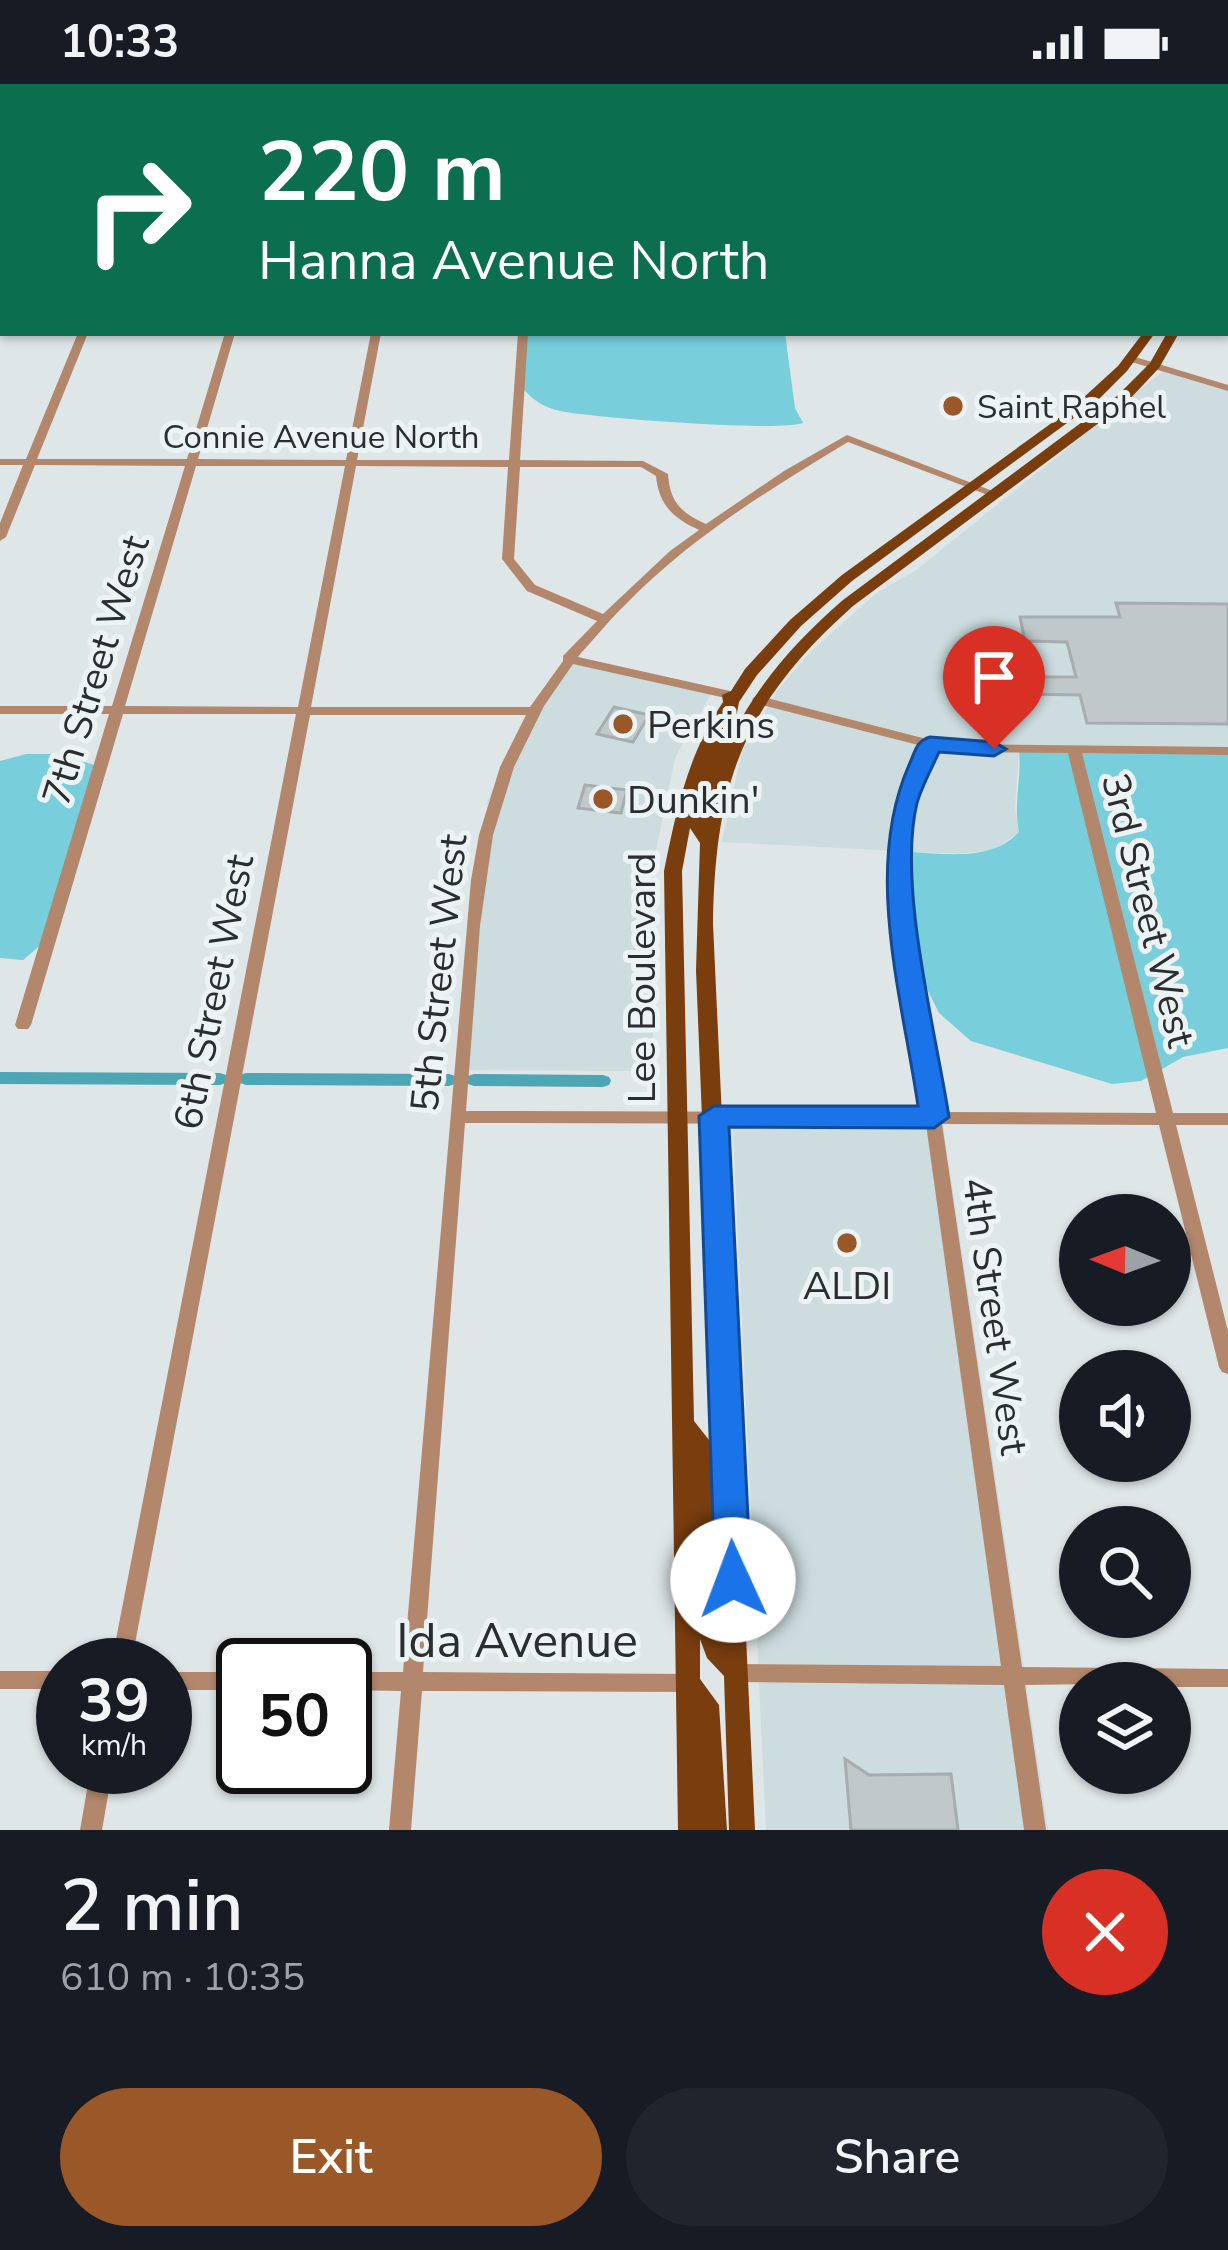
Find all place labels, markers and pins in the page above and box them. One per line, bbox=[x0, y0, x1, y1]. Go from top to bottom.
place label: Saint Raphel bbox=[977, 385, 1166, 430]
marker: Saint Raphel bbox=[940, 393, 966, 419]
pin bbox=[943, 626, 1045, 749]
place label: Perkins bbox=[647, 699, 775, 752]
marker: Perkins bbox=[610, 711, 636, 737]
place label: Dunkin' bbox=[627, 774, 759, 827]
marker: Dunkin' bbox=[590, 786, 616, 812]
marker: ALDI bbox=[834, 1230, 860, 1256]
place label: ALDI bbox=[803, 1260, 891, 1313]

